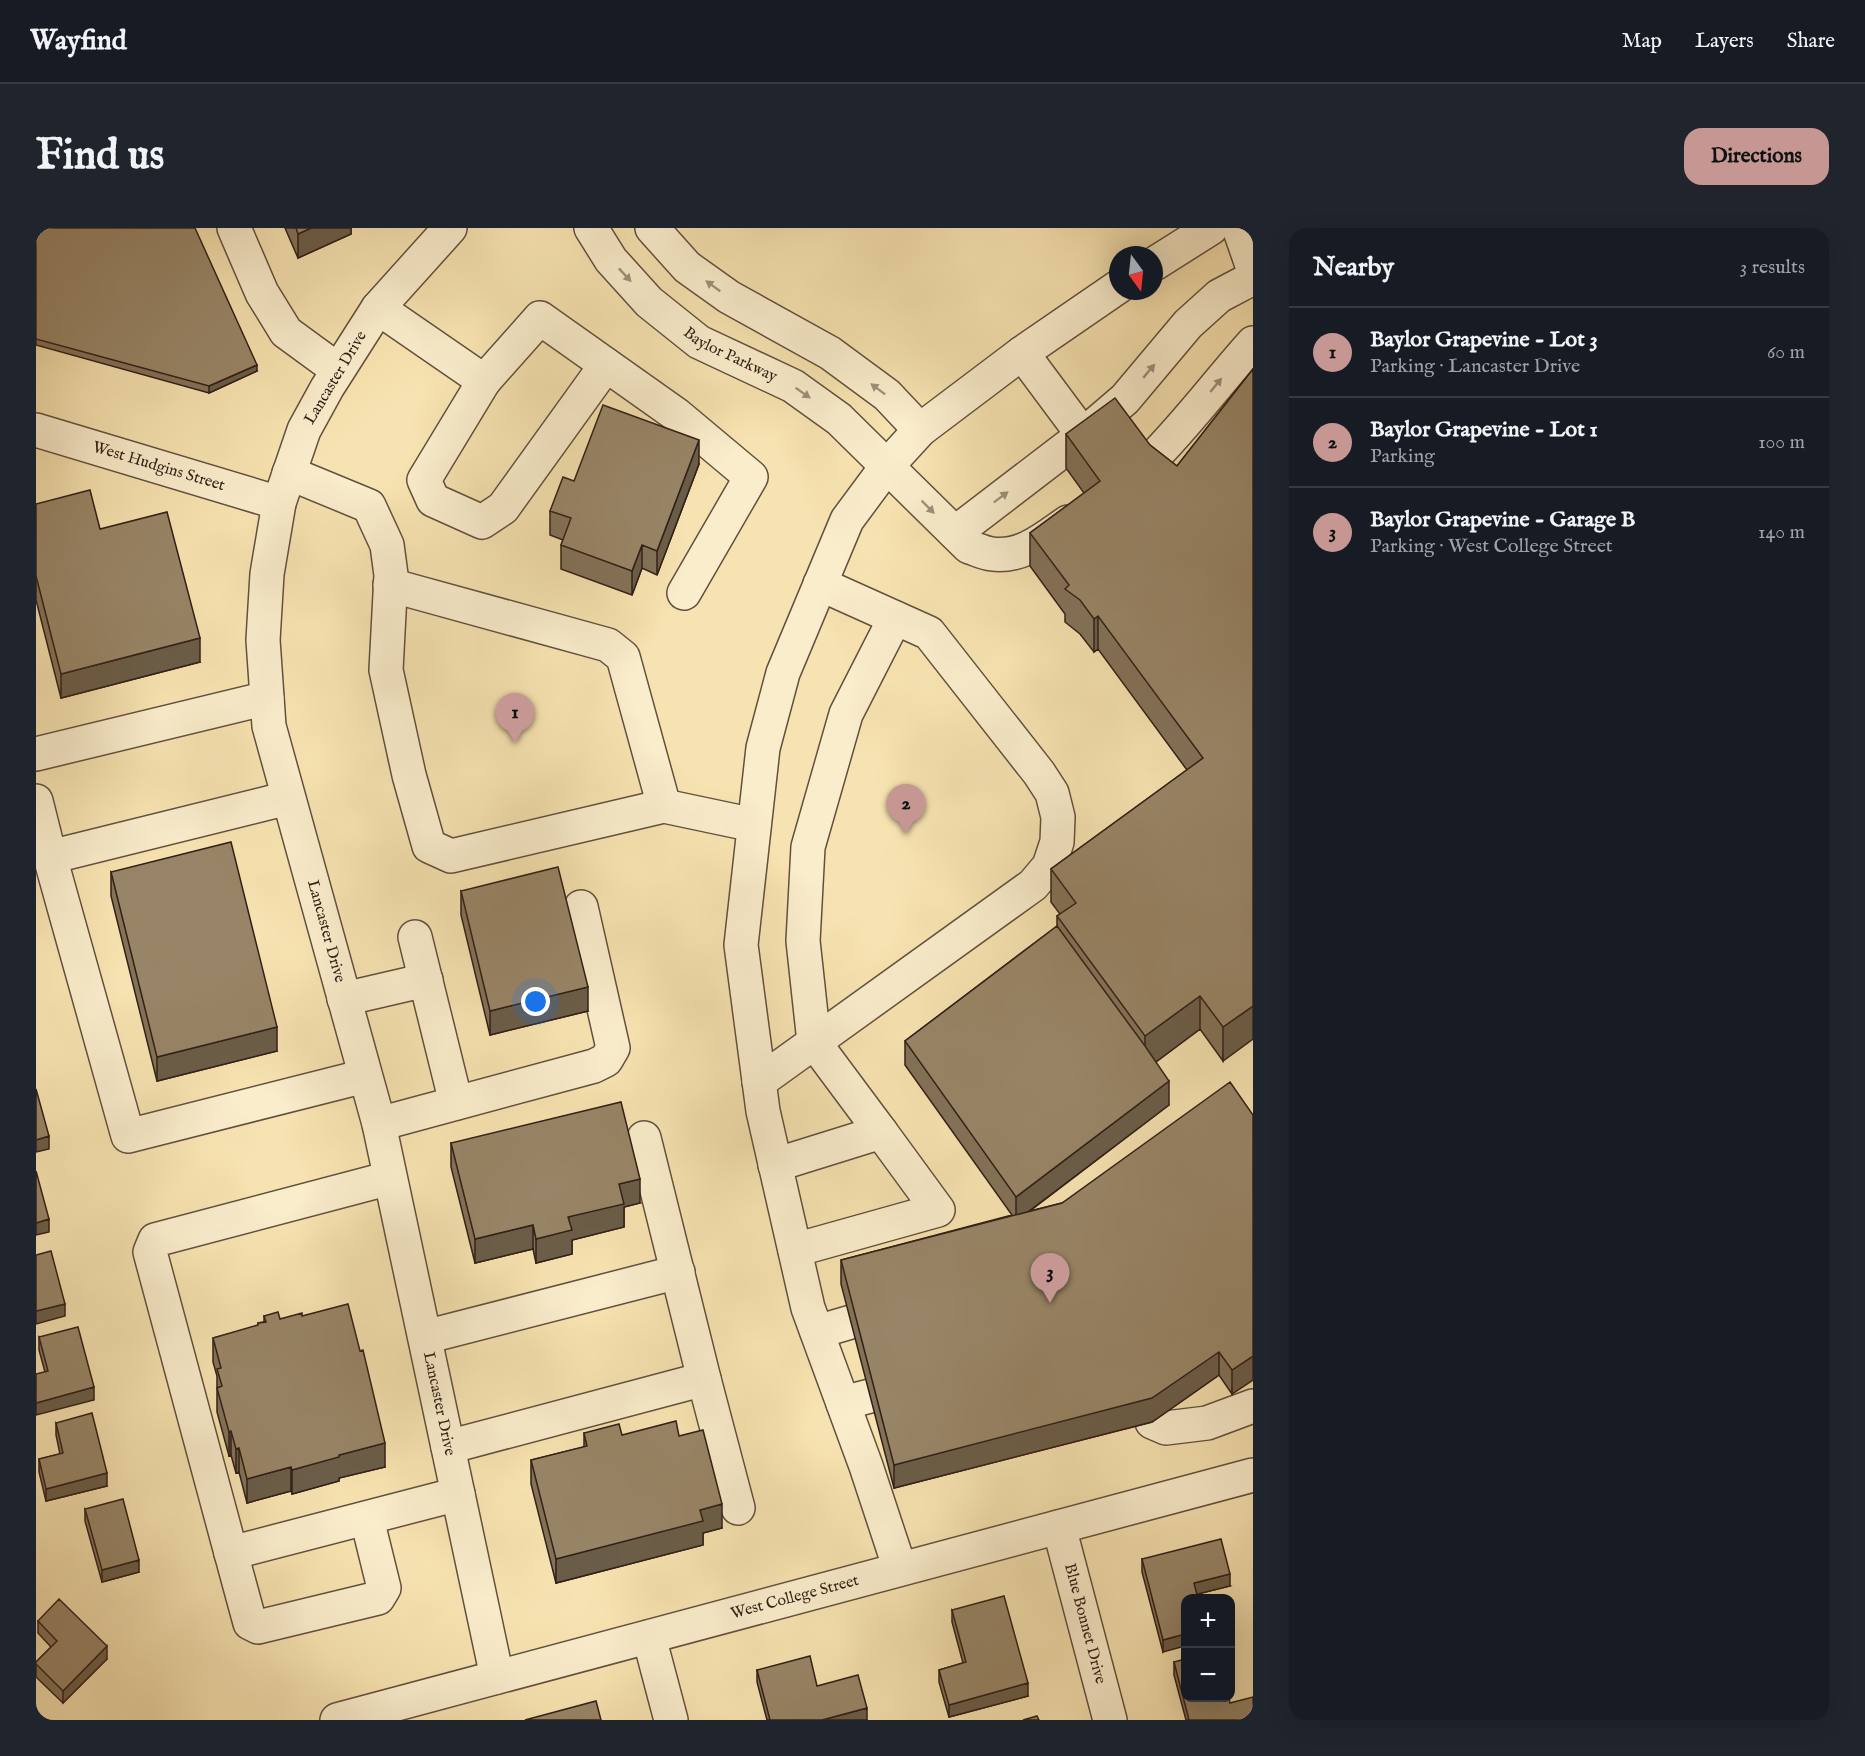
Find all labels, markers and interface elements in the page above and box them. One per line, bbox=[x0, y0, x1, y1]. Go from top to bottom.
text: Wayfind bbox=[30, 24, 127, 59]
text: Map bbox=[1622, 28, 1662, 55]
text: Layers bbox=[1695, 28, 1754, 55]
text: Share bbox=[1787, 28, 1835, 55]
button: Directions bbox=[1684, 128, 1829, 185]
text: Find us bbox=[36, 130, 164, 183]
north arrow bbox=[1109, 246, 1163, 300]
text: Nearby bbox=[1313, 251, 1394, 284]
text: 3 results bbox=[1740, 255, 1805, 280]
one-way arrow bbox=[618, 268, 632, 283]
one-way arrow bbox=[706, 280, 722, 292]
street label: Baylor Parkway bbox=[679, 323, 780, 387]
text: Baylor Grapevine - Lot 3 bbox=[1370, 326, 1598, 354]
street label: Lancaster Drive bbox=[300, 328, 372, 428]
text: 1 bbox=[1329, 340, 1336, 365]
text: 60 m bbox=[1767, 340, 1805, 365]
text: Parking · Lancaster Drive bbox=[1370, 354, 1580, 379]
one-way arrow bbox=[1142, 364, 1155, 379]
one-way arrow bbox=[1209, 378, 1222, 393]
one-way arrow bbox=[871, 383, 886, 395]
one-way arrow bbox=[795, 387, 810, 399]
text: Baylor Grapevine - Lot 1 bbox=[1370, 416, 1598, 444]
text: 2 bbox=[1328, 430, 1337, 455]
text: 100 m bbox=[1758, 430, 1805, 455]
street label: West Hudgins Street bbox=[90, 438, 228, 496]
text: Parking bbox=[1370, 444, 1435, 469]
one-way arrow bbox=[994, 492, 1009, 504]
one-way arrow bbox=[921, 499, 935, 513]
text: Baylor Grapevine - Garage B bbox=[1370, 506, 1635, 534]
text: 3 bbox=[1329, 520, 1336, 545]
text: 140 m bbox=[1758, 520, 1805, 545]
text: Parking · West College Street bbox=[1370, 534, 1613, 559]
pin: 1 bbox=[496, 694, 534, 743]
pin: 2 bbox=[886, 784, 926, 834]
street label: Lancaster Drive bbox=[302, 878, 349, 985]
your location bbox=[521, 987, 550, 1016]
pin: 3 bbox=[1030, 1254, 1070, 1303]
street label: Lancaster Drive bbox=[418, 1350, 460, 1458]
street label: Blue Bonnet Drive bbox=[1059, 1561, 1110, 1686]
street label: West College Street bbox=[729, 1571, 862, 1624]
map controls bbox=[1181, 1594, 1235, 1702]
button: + bbox=[1181, 1594, 1235, 1648]
button: − bbox=[1181, 1648, 1235, 1702]

